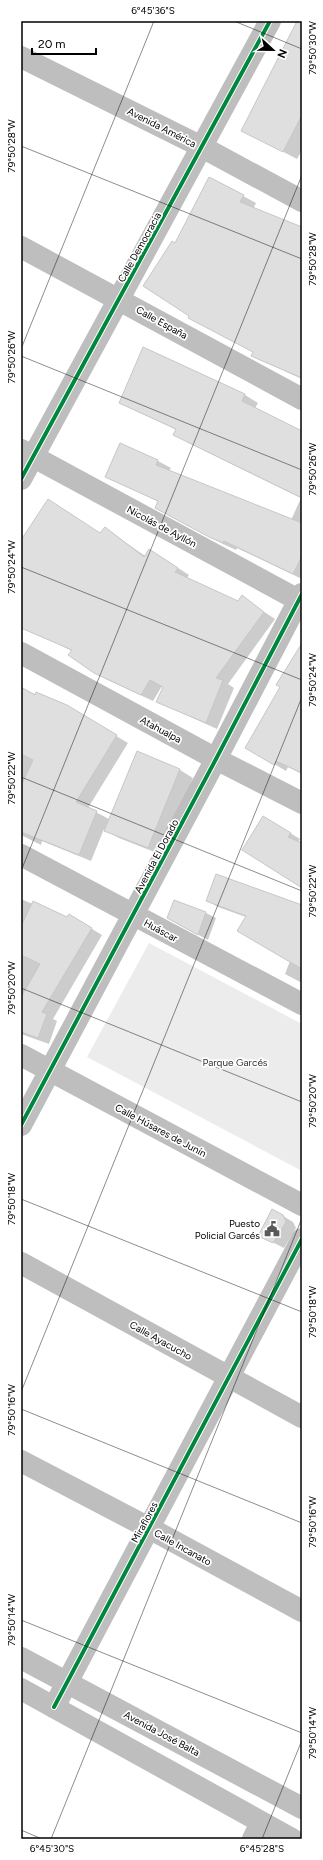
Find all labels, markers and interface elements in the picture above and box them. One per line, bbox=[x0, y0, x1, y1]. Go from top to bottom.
text: 6°45'36"S bbox=[131, 4, 175, 17]
text: 79°50'30"W bbox=[306, 21, 319, 75]
scale bar bbox=[32, 30, 96, 56]
north arrow bbox=[253, 30, 293, 70]
text: 20 m bbox=[38, 37, 66, 51]
text: N bbox=[274, 47, 289, 60]
street label: Avenida América bbox=[125, 105, 198, 150]
text: 79°50'28"W bbox=[5, 119, 18, 173]
street label: Calle Democracia bbox=[115, 210, 164, 285]
text: 79°50'28"W bbox=[306, 232, 319, 286]
street label: Calle España bbox=[134, 303, 190, 342]
text: 79°50'26"W bbox=[5, 330, 18, 383]
text: 79°50'26"W bbox=[306, 442, 319, 495]
street label: Nicolás de Ayllón bbox=[125, 503, 199, 550]
text: 79°50'24"W bbox=[5, 540, 18, 594]
text: 79°50'24"W bbox=[306, 653, 319, 707]
street label: Atahualpa bbox=[138, 713, 184, 746]
text: 79°50'22"W bbox=[5, 751, 18, 804]
street label: Avenida El Dorado bbox=[131, 817, 182, 895]
text: 79°50'22"W bbox=[306, 864, 319, 917]
street label: Huáscar bbox=[141, 916, 181, 945]
text: 79°50'20"W bbox=[5, 961, 18, 1015]
park label: Parque Garcés bbox=[202, 1056, 268, 1069]
text: 79°50'20"W bbox=[306, 1074, 319, 1128]
street label: Calle Húsares de Junín bbox=[113, 1101, 209, 1160]
text: 79°50'18"W bbox=[5, 1173, 18, 1225]
place label: Puesto Policial Garcés bbox=[195, 1217, 260, 1242]
public building icon: Puesto Policial Garcés bbox=[263, 1220, 281, 1238]
text: 79°50'18"W bbox=[306, 1286, 319, 1338]
street label: Calle Ayacucho bbox=[127, 1318, 194, 1363]
text: 79°50'16"W bbox=[5, 1384, 18, 1436]
text: 79°50'16"W bbox=[306, 1496, 319, 1548]
street label: Miraflores bbox=[128, 1499, 161, 1545]
street label: Calle Incanato bbox=[152, 1526, 214, 1569]
text: 79°50'14"W bbox=[5, 1594, 18, 1646]
text: 79°50'14"W bbox=[306, 1707, 319, 1759]
street label: Avenida José Balta bbox=[121, 1708, 202, 1759]
text: 6°45'30"S bbox=[30, 1842, 74, 1855]
text: 6°45'28"S bbox=[240, 1842, 284, 1855]

